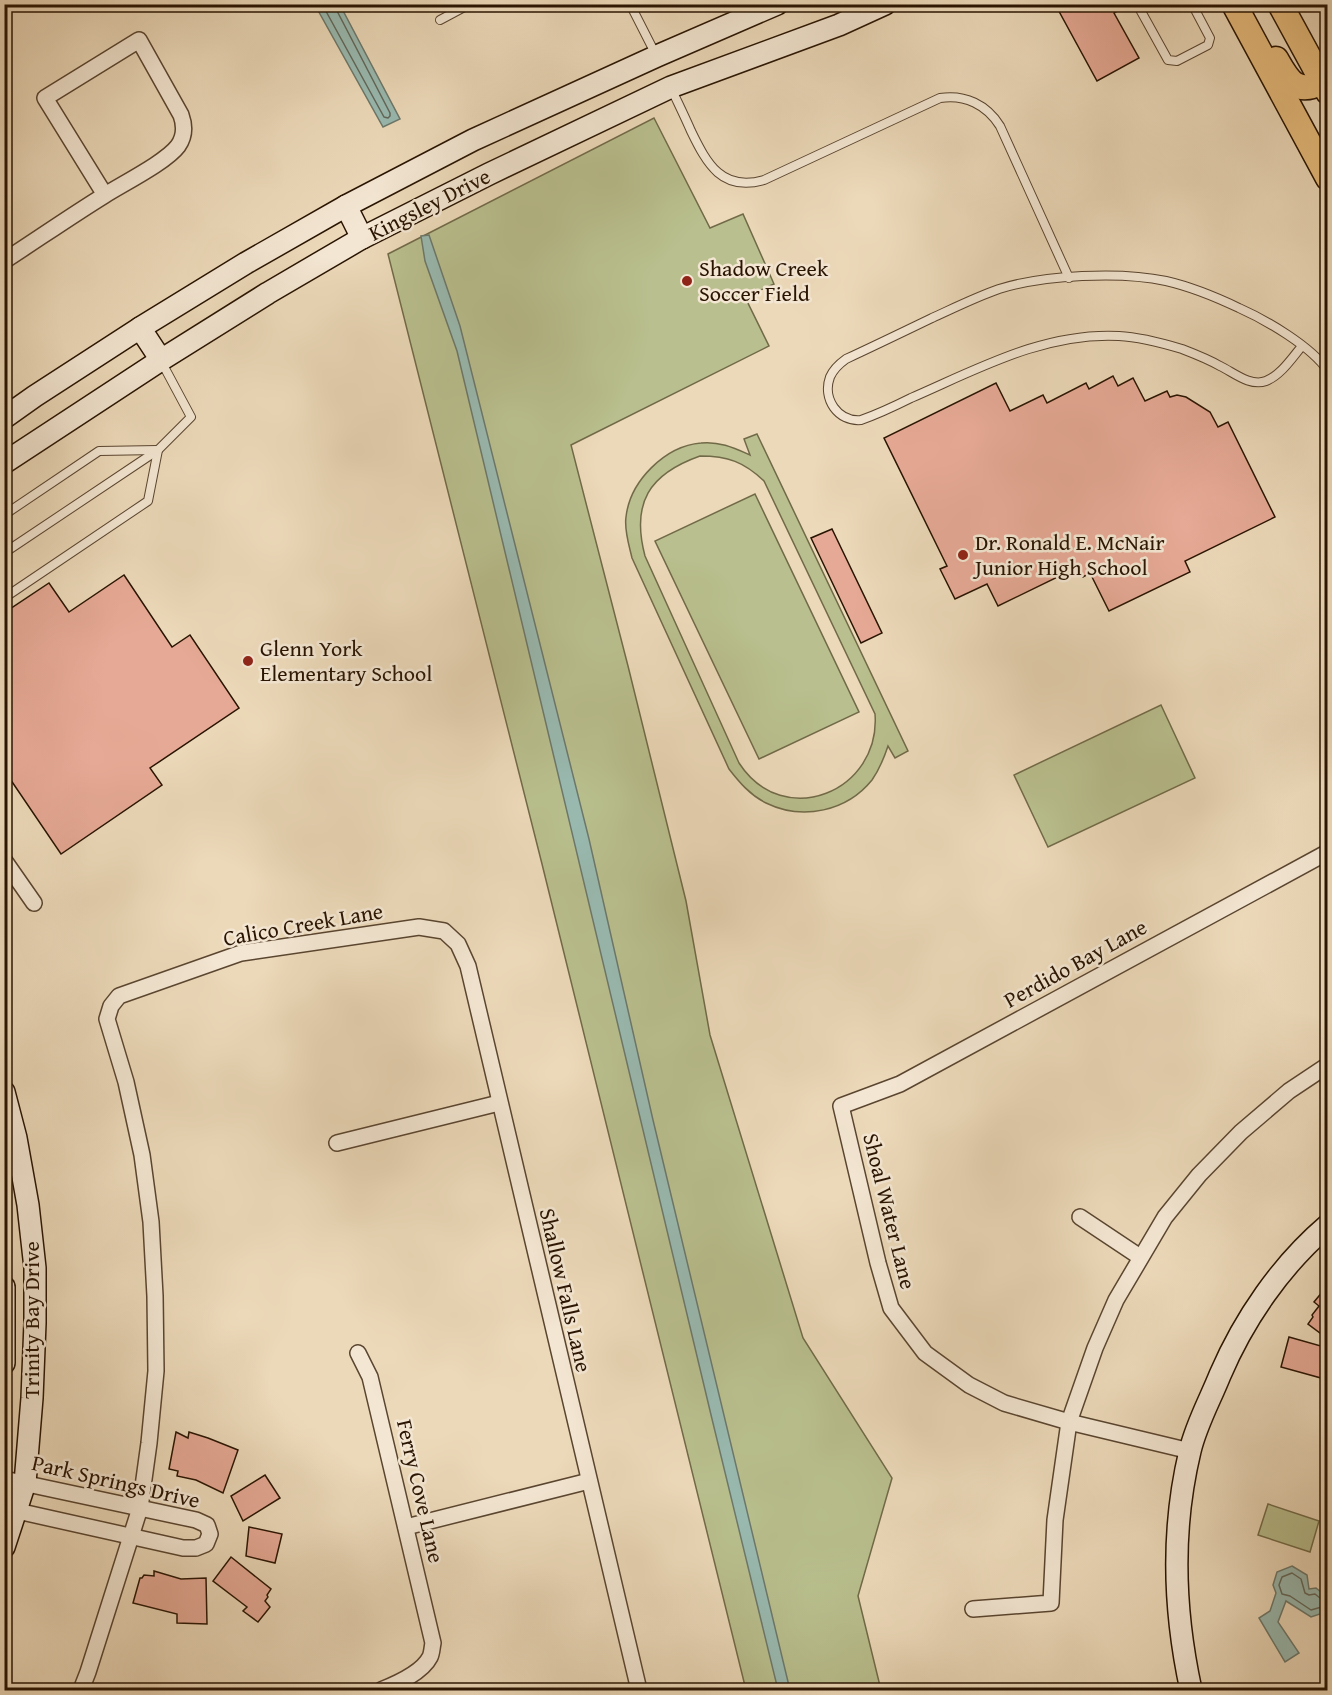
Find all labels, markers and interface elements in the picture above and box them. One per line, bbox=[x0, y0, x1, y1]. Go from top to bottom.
street label: Kingsley Drive bbox=[363, 160, 495, 248]
place label: Shadow Creek Soccer Field bbox=[699, 252, 829, 309]
marker: Shadow Creek Soccer Field bbox=[680, 274, 694, 288]
place label: Dr. Ronald E. McNair Junior High School bbox=[972, 526, 1165, 583]
marker: Dr. Ronald E. McNair Junior High School bbox=[956, 548, 970, 562]
place label: Glenn York Elementary School bbox=[260, 632, 432, 689]
marker: Glenn York Elementary School bbox=[241, 654, 255, 668]
street label: Calico Creek Lane bbox=[221, 894, 385, 954]
street label: Perdido Bay Lane bbox=[998, 910, 1152, 1016]
street label: Shoal Water Lane bbox=[855, 1130, 925, 1292]
street label: Shallow Falls Lane bbox=[532, 1205, 600, 1375]
street label: Trinity Bay Drive bbox=[15, 1241, 47, 1399]
street label: Ferry Cove Lane bbox=[389, 1416, 453, 1566]
street label: Park Springs Drive bbox=[29, 1446, 203, 1516]

